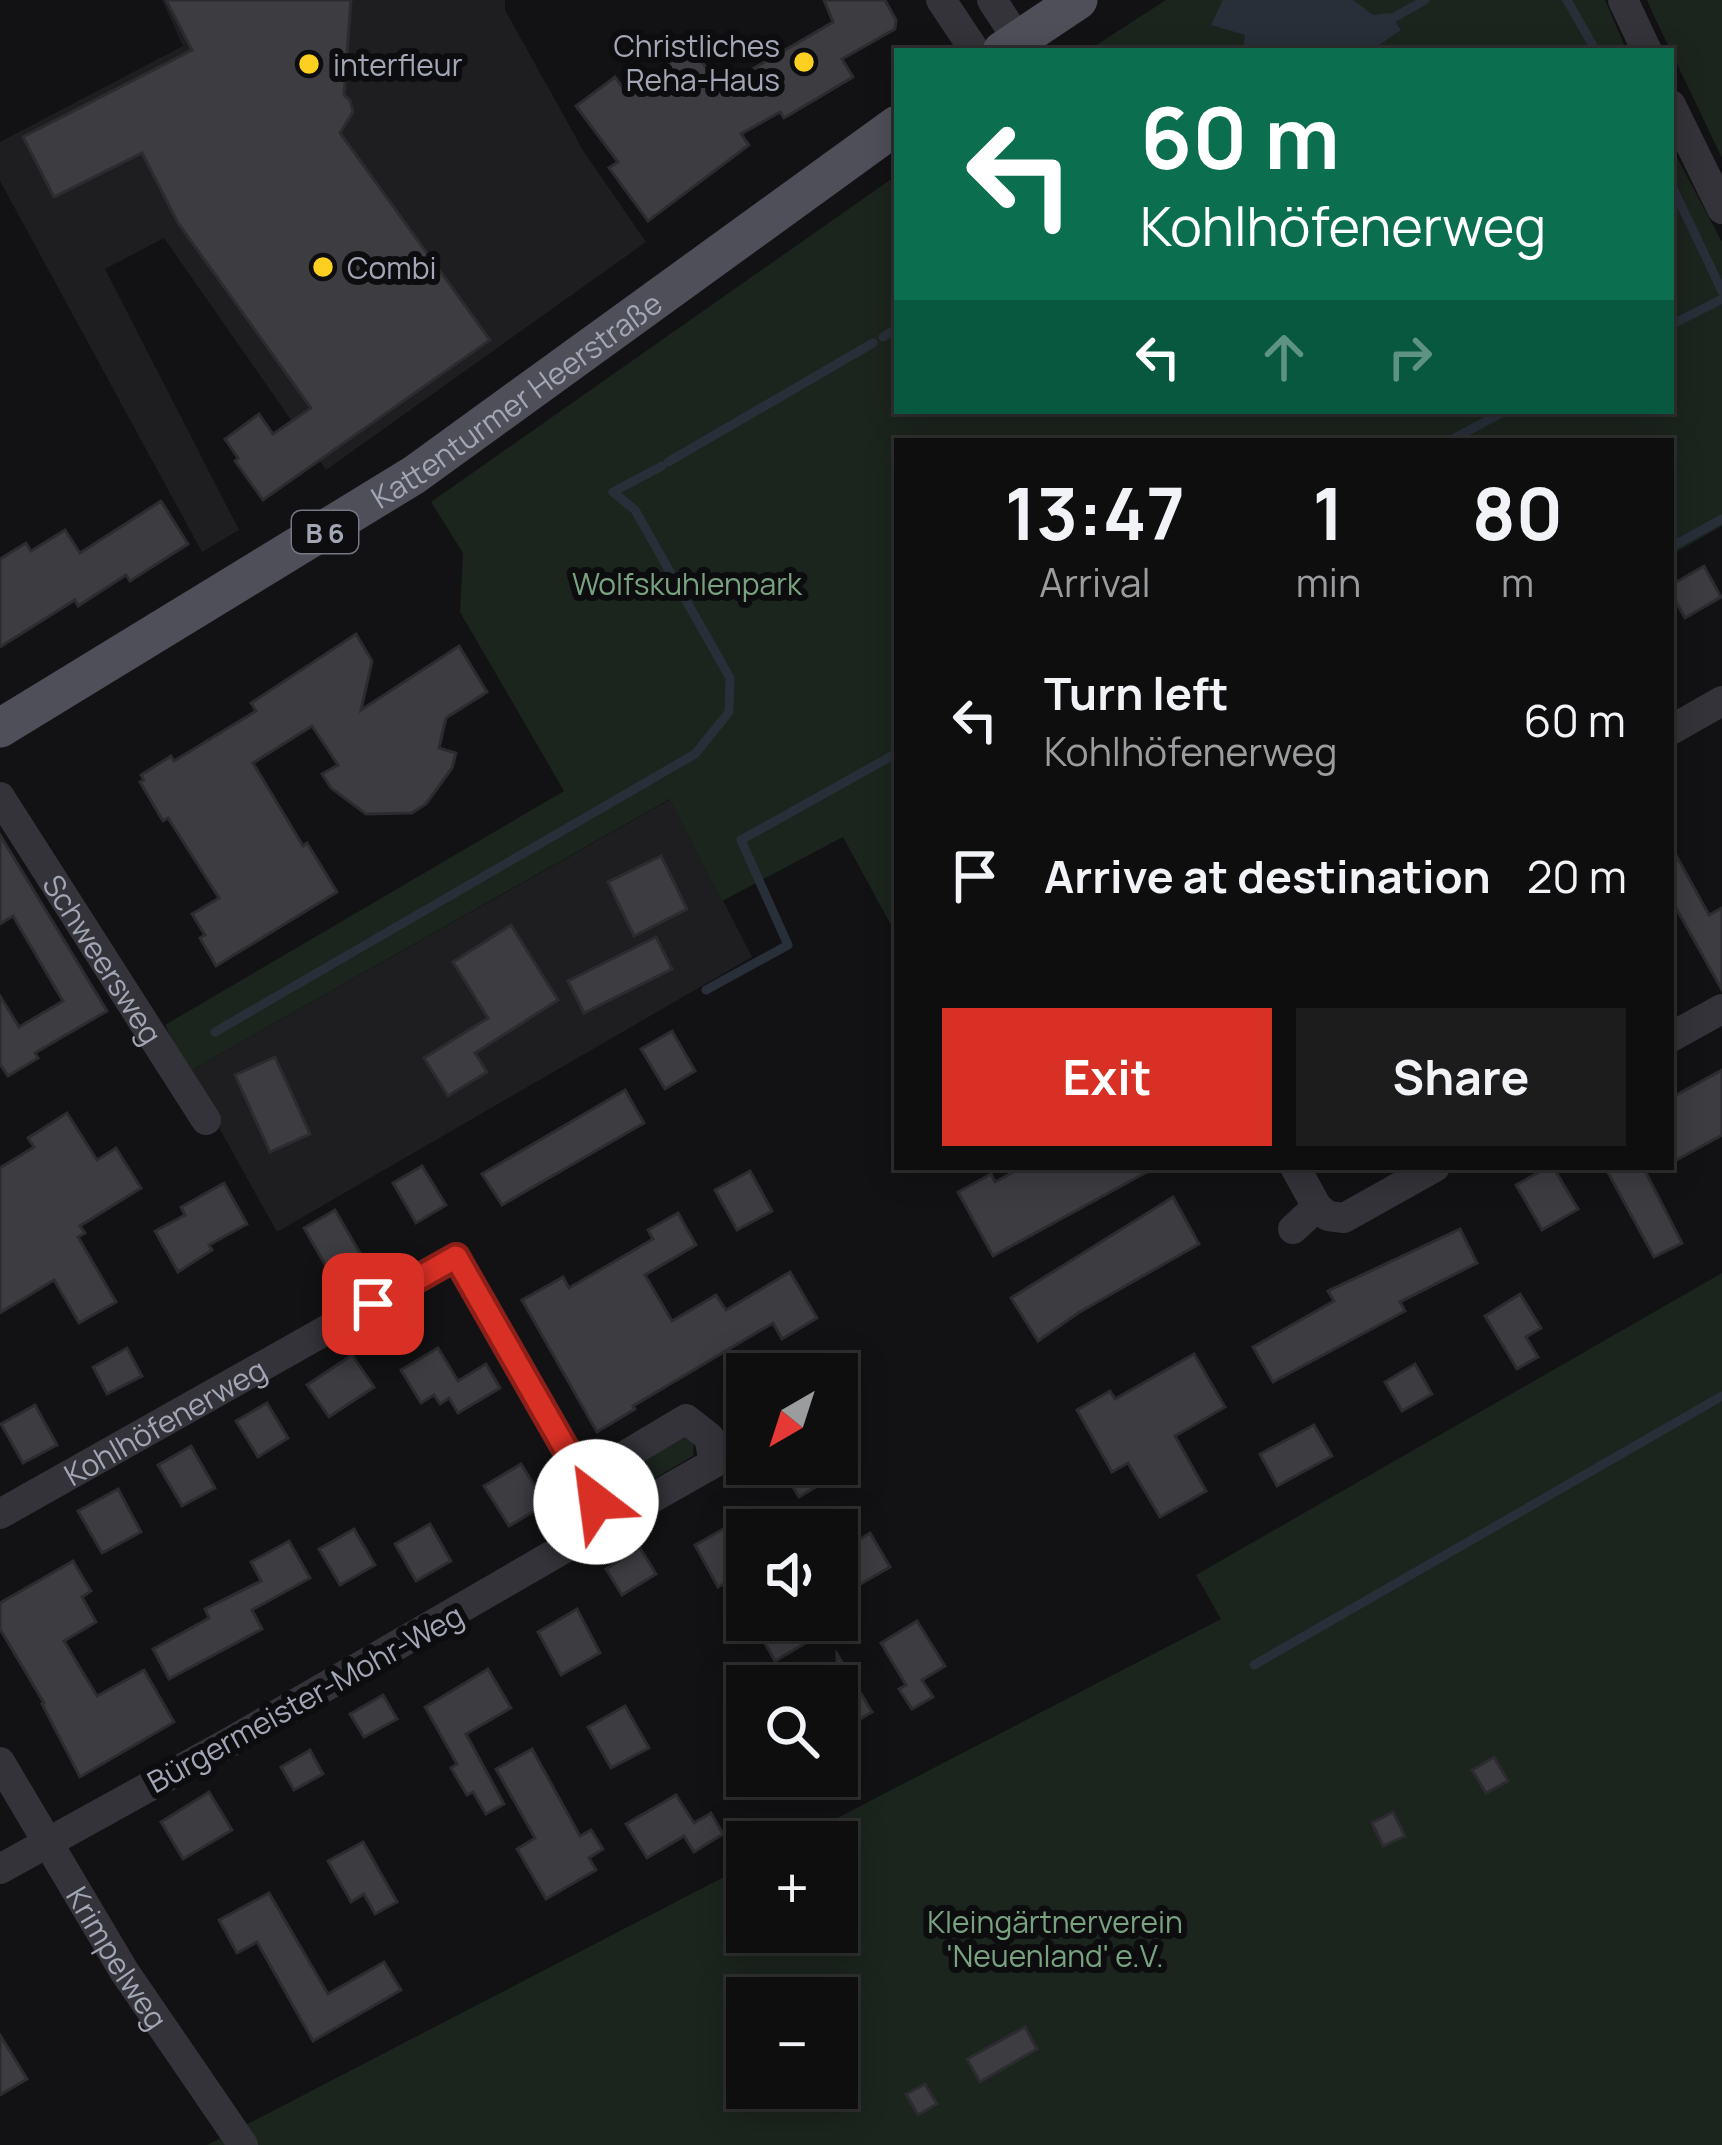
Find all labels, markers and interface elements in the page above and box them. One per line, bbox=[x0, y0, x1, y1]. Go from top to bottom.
place label: Christliches Reha-Haus bbox=[613, 25, 780, 100]
place label: interfleur bbox=[333, 44, 463, 85]
marker: Christliches Reha-Haus bbox=[791, 49, 817, 75]
marker: interfleur bbox=[296, 51, 322, 77]
text: 60 m bbox=[1140, 79, 1340, 194]
icon: left bbox=[942, 96, 1098, 252]
text: Kohlhöfenerweg bbox=[1140, 188, 1546, 262]
place label: Combi bbox=[347, 247, 436, 288]
marker: Combi bbox=[310, 254, 336, 280]
street label: Kattenturmer Heerstraße bbox=[363, 282, 670, 517]
icon: left bbox=[1125, 324, 1191, 390]
icon: ahead bbox=[1251, 324, 1317, 390]
icon: right bbox=[1377, 324, 1443, 390]
text: 13:47 bbox=[1005, 463, 1185, 562]
text: 1 bbox=[1313, 463, 1344, 562]
text: 80 bbox=[1472, 463, 1563, 562]
road number: B 6 bbox=[292, 511, 358, 553]
text: Arrival bbox=[1039, 555, 1151, 609]
text: min bbox=[1296, 555, 1361, 609]
text: m bbox=[1501, 555, 1534, 609]
park label: Wolfskuhlenpark bbox=[572, 563, 803, 604]
text: Turn left bbox=[1044, 662, 1229, 724]
icon: left bbox=[942, 687, 1008, 753]
text: 60 m bbox=[1523, 689, 1626, 751]
text: Kohlhöfenerweg bbox=[1044, 724, 1337, 778]
icon: arrive bbox=[942, 843, 1008, 909]
text: Arrive at destination bbox=[1044, 845, 1491, 907]
text: 20 m bbox=[1527, 845, 1627, 907]
street label: Schweersweg bbox=[34, 866, 173, 1052]
button: Exit bbox=[942, 1008, 1272, 1146]
button: Share bbox=[1296, 1008, 1626, 1146]
pin bbox=[322, 1253, 424, 1355]
icon: arrive bbox=[340, 1271, 406, 1337]
street label: Kohlhöfenerweg bbox=[56, 1348, 273, 1494]
north arrow bbox=[726, 1353, 858, 1485]
map controls bbox=[726, 1353, 858, 2109]
position arrow bbox=[533, 1439, 659, 1565]
button: sound bbox=[726, 1509, 858, 1641]
street label: Bürgermeister-Mohr-Weg bbox=[140, 1594, 470, 1802]
button: search bbox=[726, 1665, 858, 1797]
button: + bbox=[726, 1821, 858, 1953]
street label: Krimpelweg bbox=[58, 1878, 178, 2037]
park label: Kleingärtnerverein 'Neuenland' e.V. bbox=[927, 1901, 1183, 1976]
button: − bbox=[726, 1977, 858, 2109]

